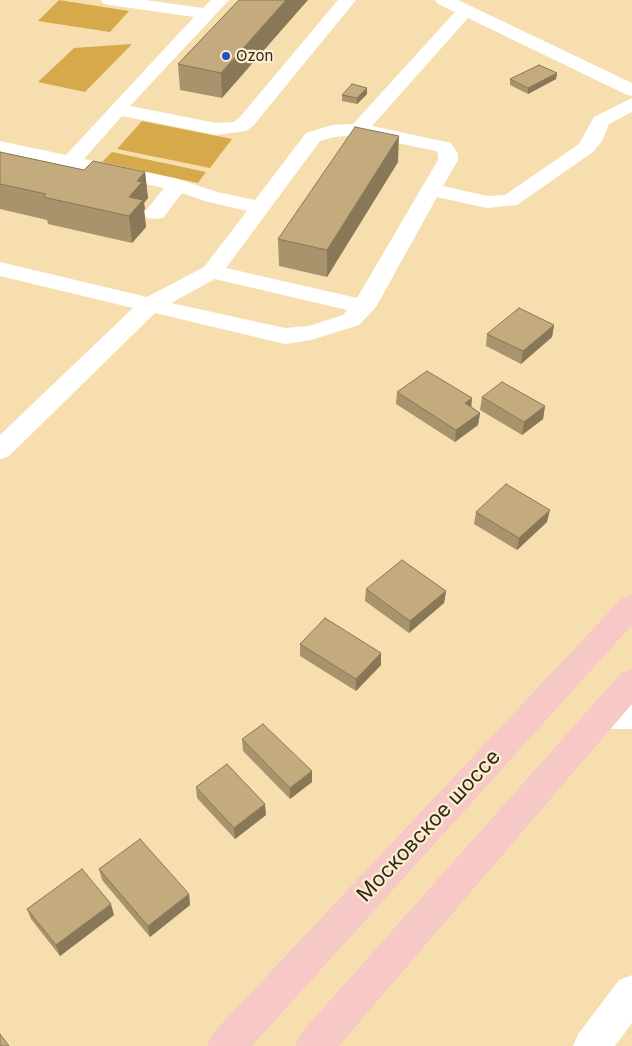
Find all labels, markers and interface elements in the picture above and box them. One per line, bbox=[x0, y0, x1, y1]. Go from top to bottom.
place label: Ozon bbox=[236, 47, 273, 65]
marker: Ozon bbox=[220, 50, 232, 62]
street label: Московское шоссе bbox=[352, 745, 506, 907]

